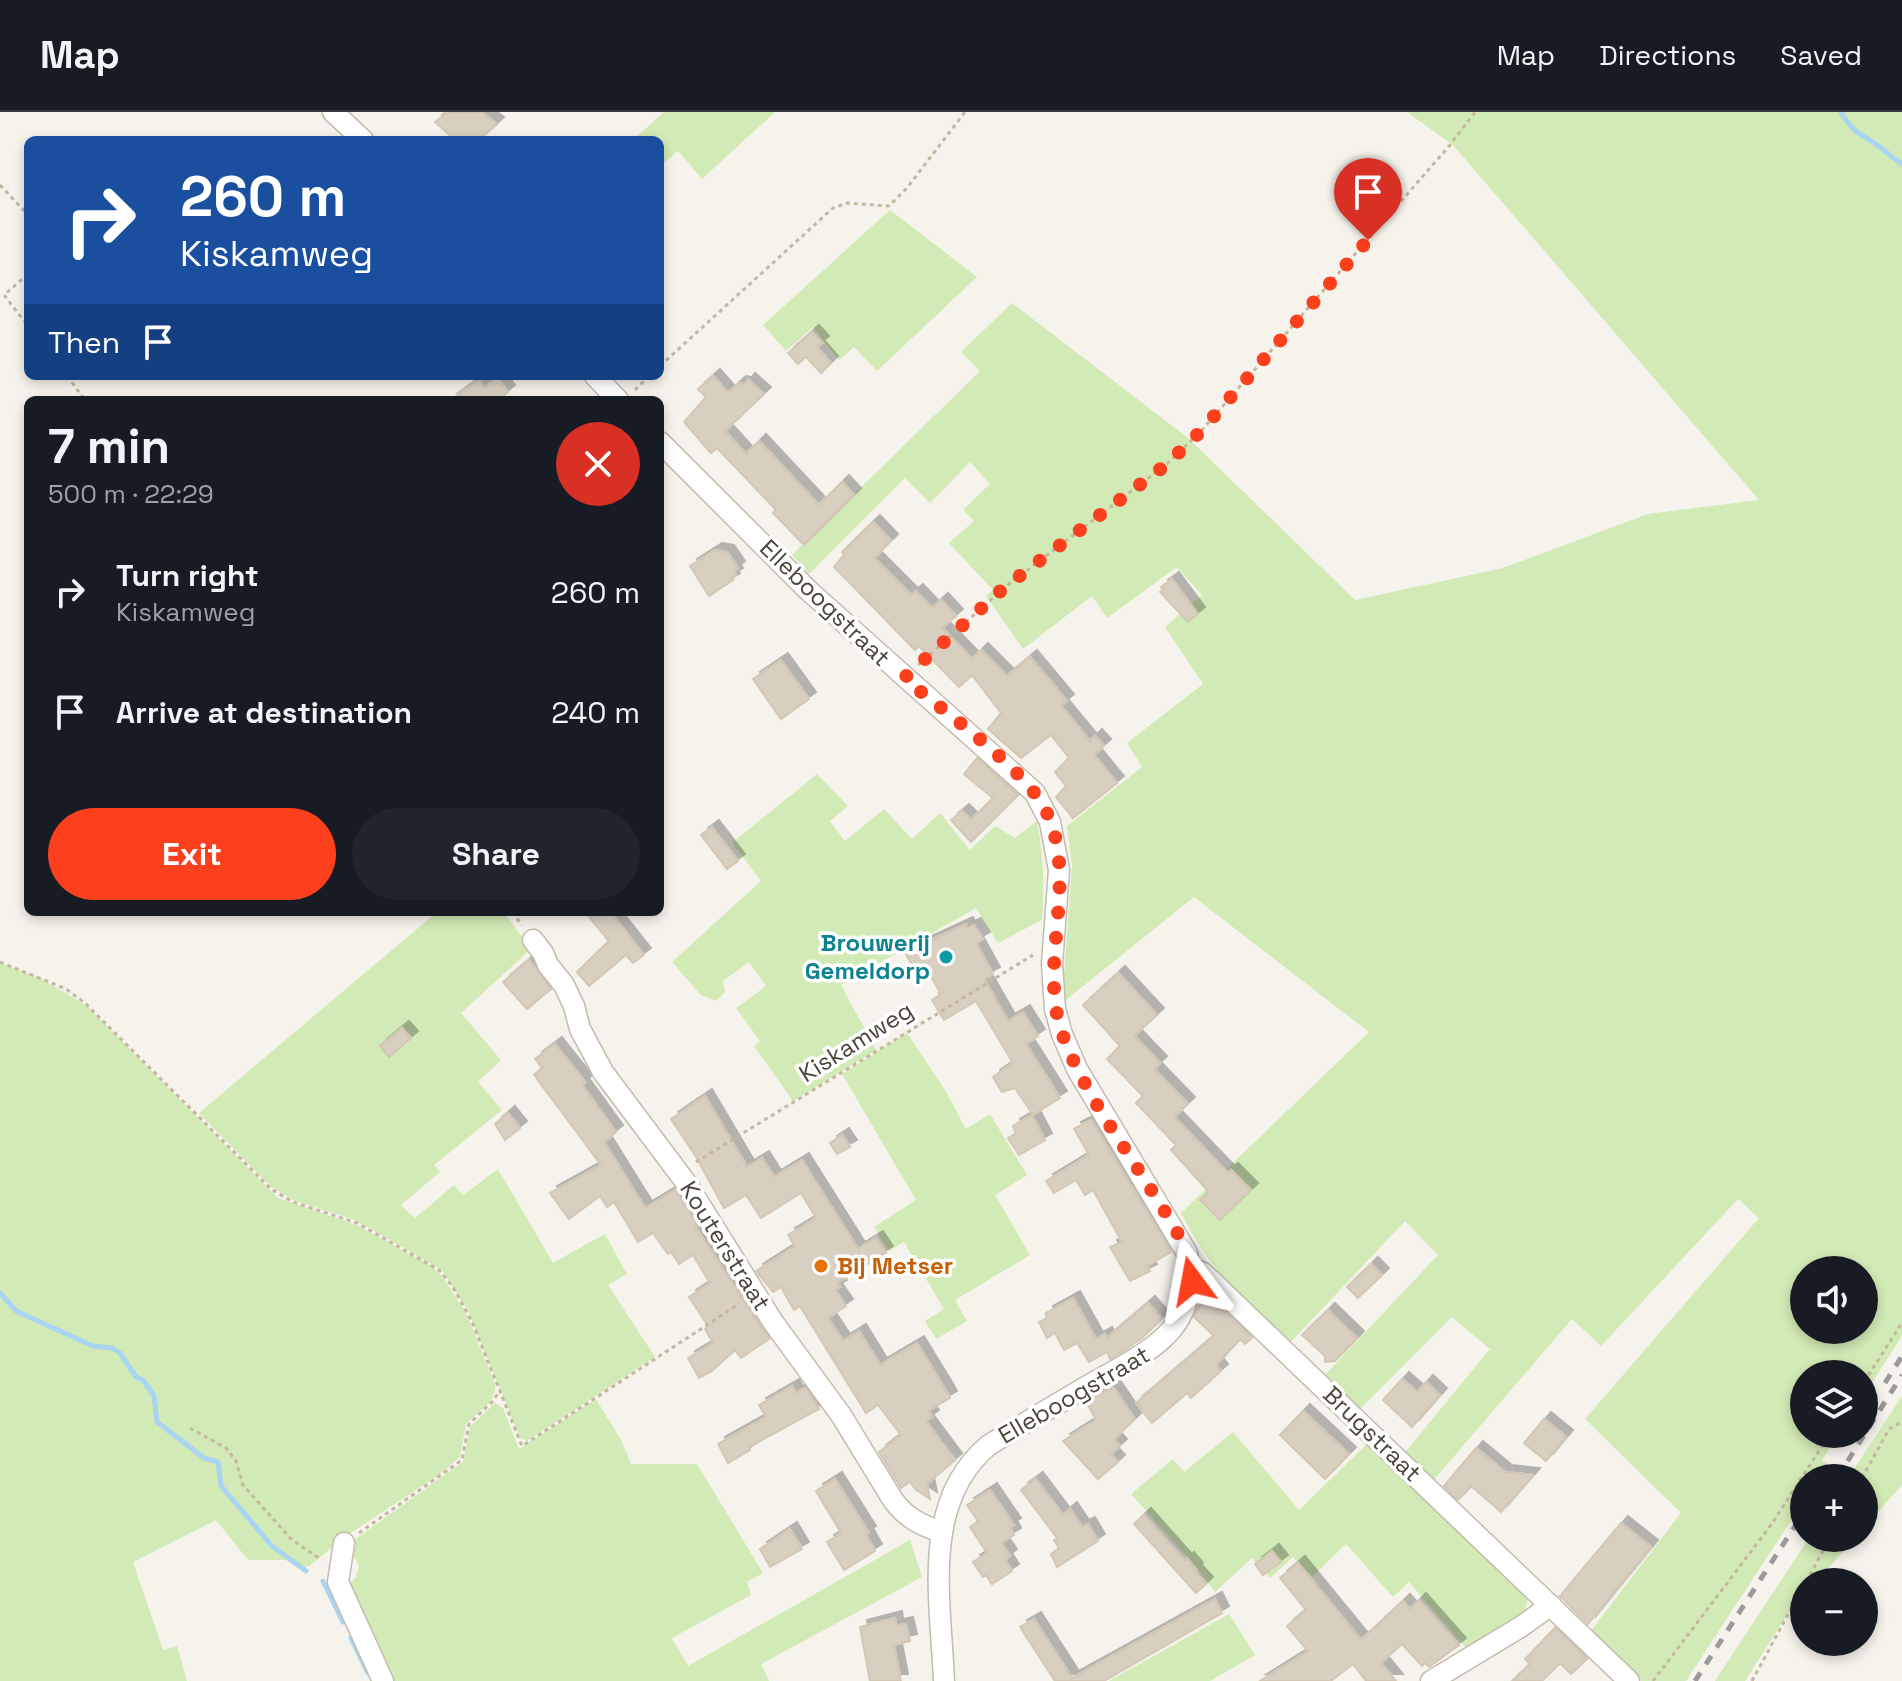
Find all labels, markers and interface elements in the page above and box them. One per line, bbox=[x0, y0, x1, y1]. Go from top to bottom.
text: Map bbox=[40, 31, 120, 79]
text: Map bbox=[1497, 37, 1555, 73]
text: Directions bbox=[1599, 37, 1736, 73]
text: Saved bbox=[1780, 37, 1862, 73]
pin bbox=[1334, 158, 1402, 240]
text: 260 m bbox=[180, 161, 346, 232]
icon: right bbox=[48, 168, 152, 272]
icon: arrive bbox=[1346, 170, 1390, 214]
text: Kiskamweg bbox=[180, 231, 373, 277]
icon: arrive bbox=[136, 320, 180, 364]
text: Then bbox=[48, 323, 120, 362]
text: 7 min bbox=[48, 416, 170, 477]
button: close bbox=[556, 422, 640, 506]
text: 500 m · 22:29 bbox=[48, 477, 214, 511]
street label: Elleboogstraat bbox=[753, 532, 897, 673]
text: Turn right bbox=[116, 556, 259, 595]
icon: right bbox=[48, 570, 92, 614]
text: 260 m bbox=[551, 573, 640, 612]
text: Kiskamweg bbox=[116, 595, 255, 629]
icon: arrive bbox=[48, 690, 92, 734]
text: Arrive at destination bbox=[116, 693, 412, 732]
text: 240 m bbox=[551, 693, 640, 732]
button: Exit bbox=[48, 808, 336, 900]
button: Share bbox=[352, 808, 640, 900]
place label: Brouwerij Gemeldorp bbox=[805, 927, 930, 986]
marker: Brouwerij Gemeldorp bbox=[937, 948, 955, 966]
street label: Kiskamweg bbox=[793, 994, 919, 1089]
street label: Kouterstraat bbox=[673, 1175, 778, 1316]
position arrow bbox=[1150, 1239, 1234, 1323]
place label: Bij Metser bbox=[837, 1250, 953, 1281]
map controls bbox=[1790, 1256, 1878, 1656]
button: sound bbox=[1790, 1256, 1878, 1344]
marker: Bij Metser bbox=[812, 1257, 830, 1275]
street label: Elleboogstraat bbox=[992, 1339, 1155, 1450]
button: layers bbox=[1790, 1360, 1878, 1448]
street label: Brugstraat bbox=[1317, 1379, 1428, 1488]
button: + bbox=[1790, 1464, 1878, 1552]
button: − bbox=[1790, 1568, 1878, 1656]

